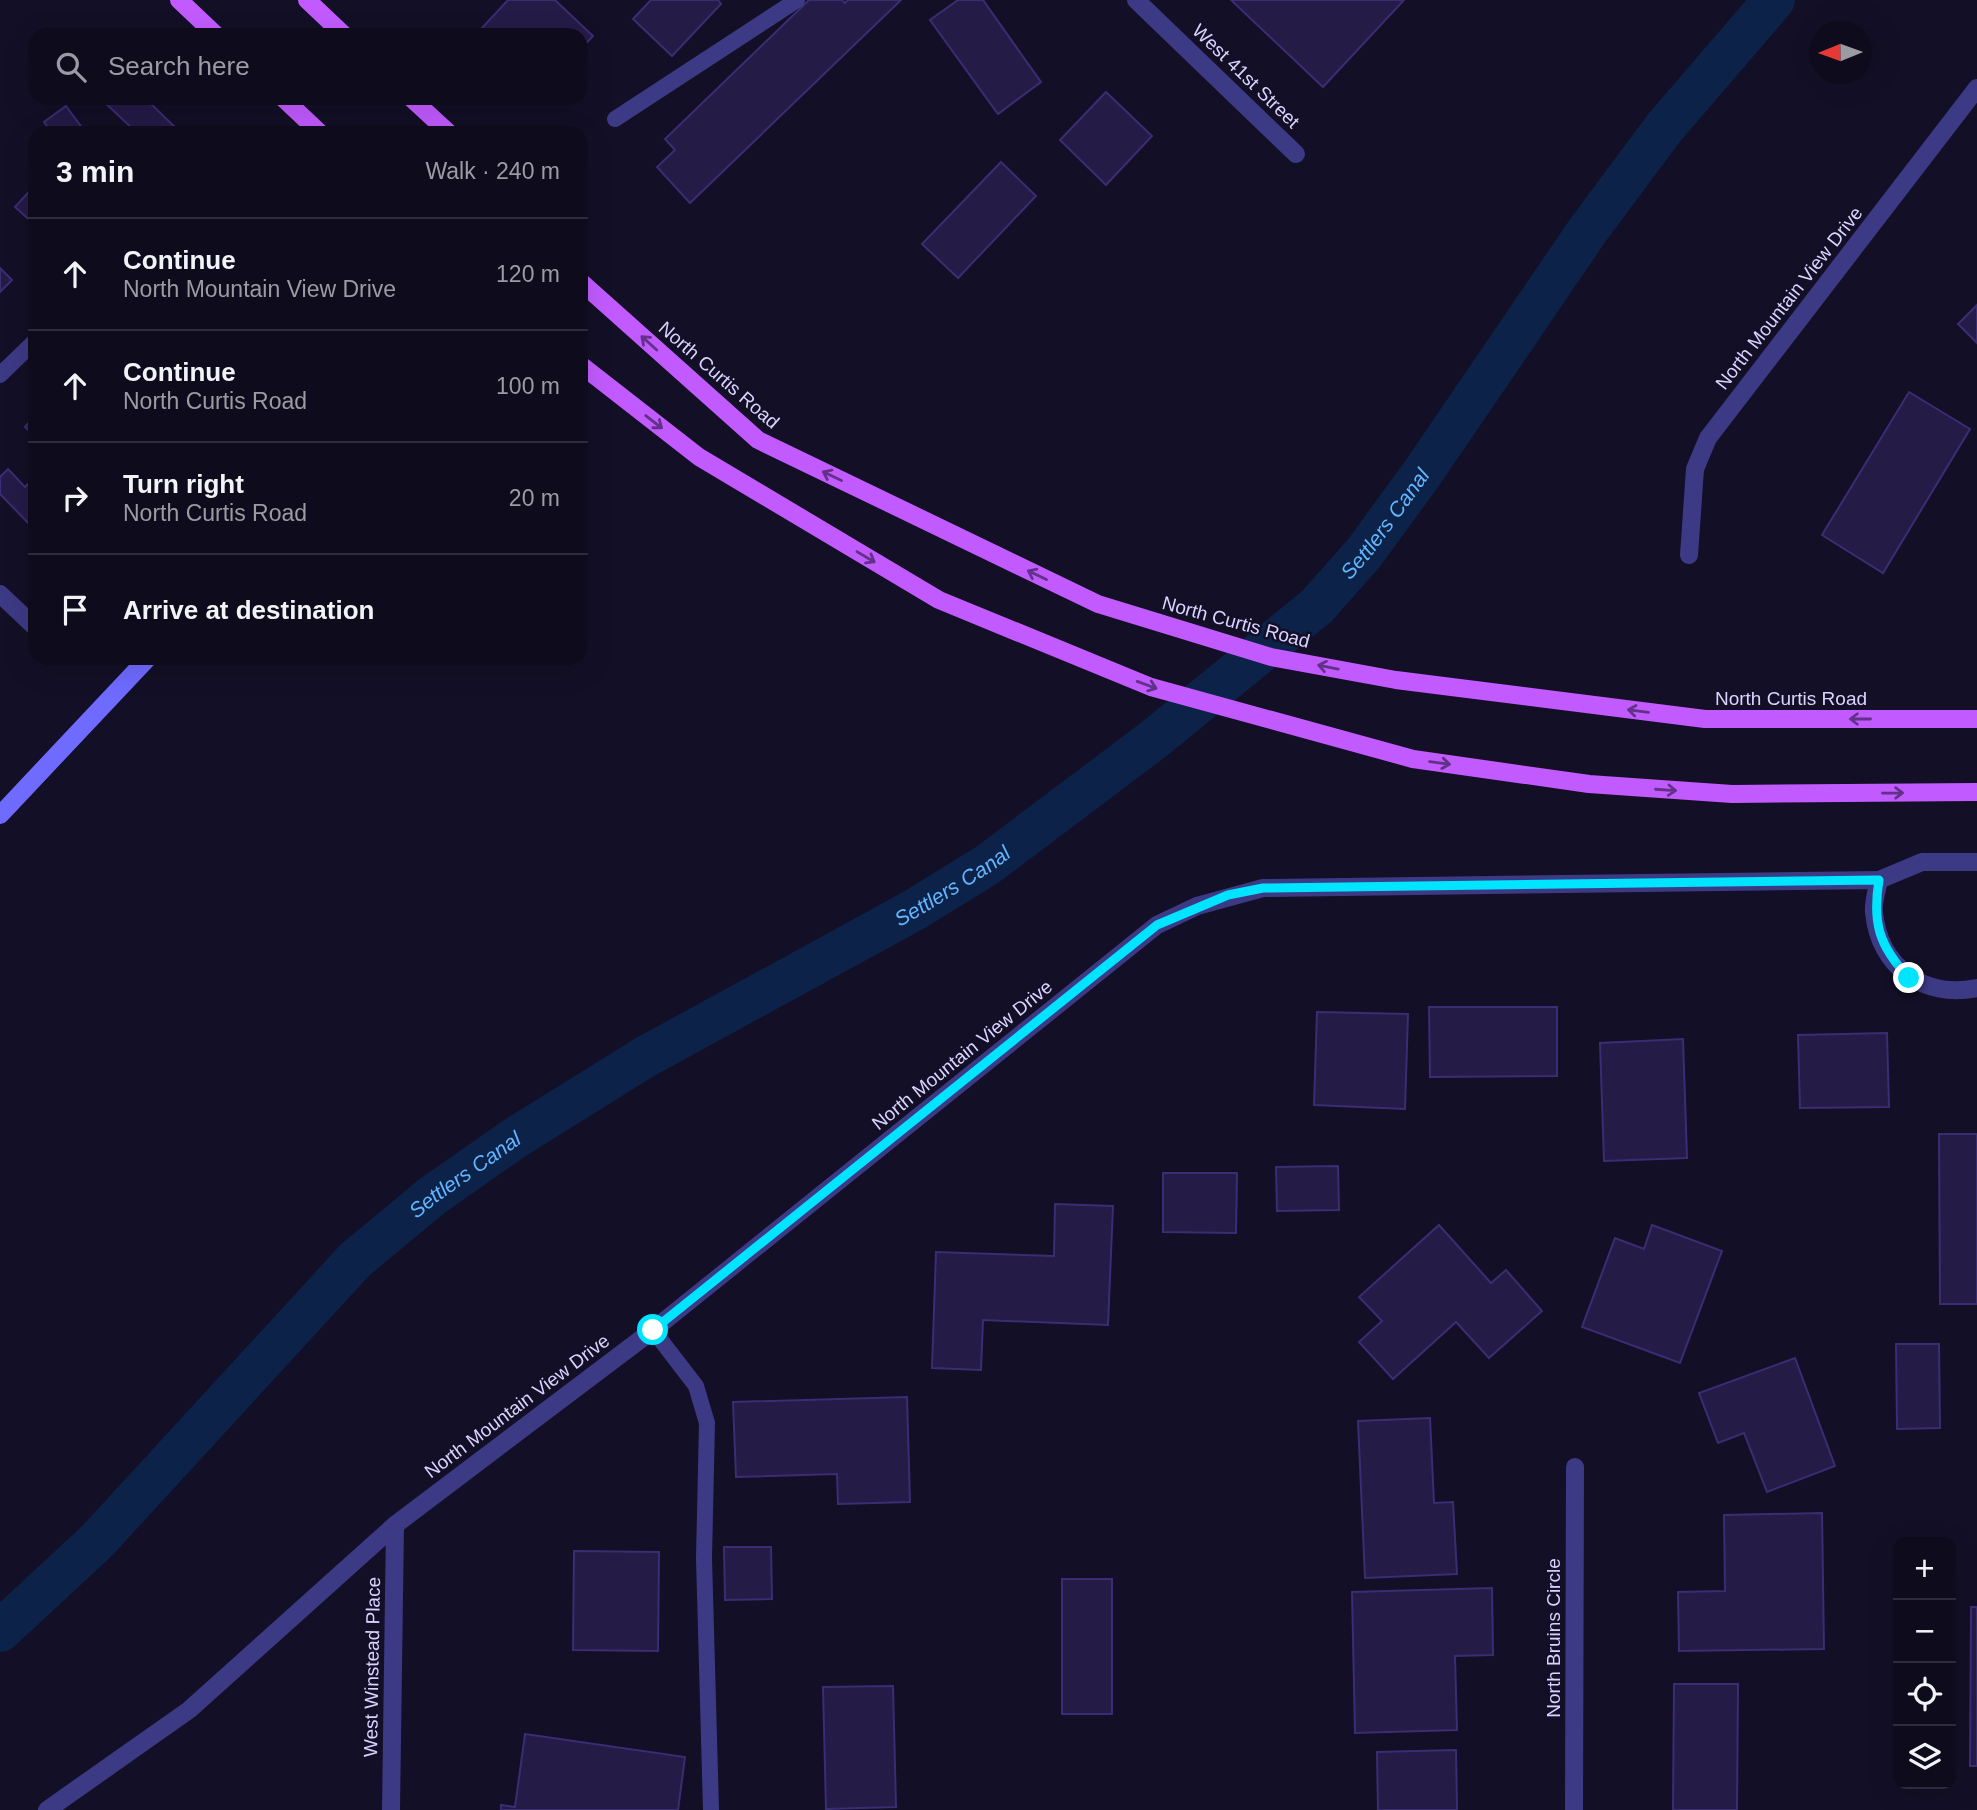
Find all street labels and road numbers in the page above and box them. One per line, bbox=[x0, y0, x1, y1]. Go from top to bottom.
street label: West 41st Street bbox=[1188, 20, 1304, 133]
street label: North Mountain View Drive bbox=[1711, 203, 1867, 393]
street label: North Curtis Road bbox=[655, 317, 783, 433]
street label: North Curtis Road bbox=[1160, 592, 1312, 652]
street label: North Curtis Road bbox=[1715, 688, 1867, 709]
street label: North Mountain View Drive bbox=[868, 976, 1056, 1134]
street label: North Mountain View Drive bbox=[421, 1330, 613, 1482]
street label: North Bruins Circle bbox=[1543, 1558, 1564, 1718]
street label: West Winstead Place bbox=[360, 1577, 384, 1757]

